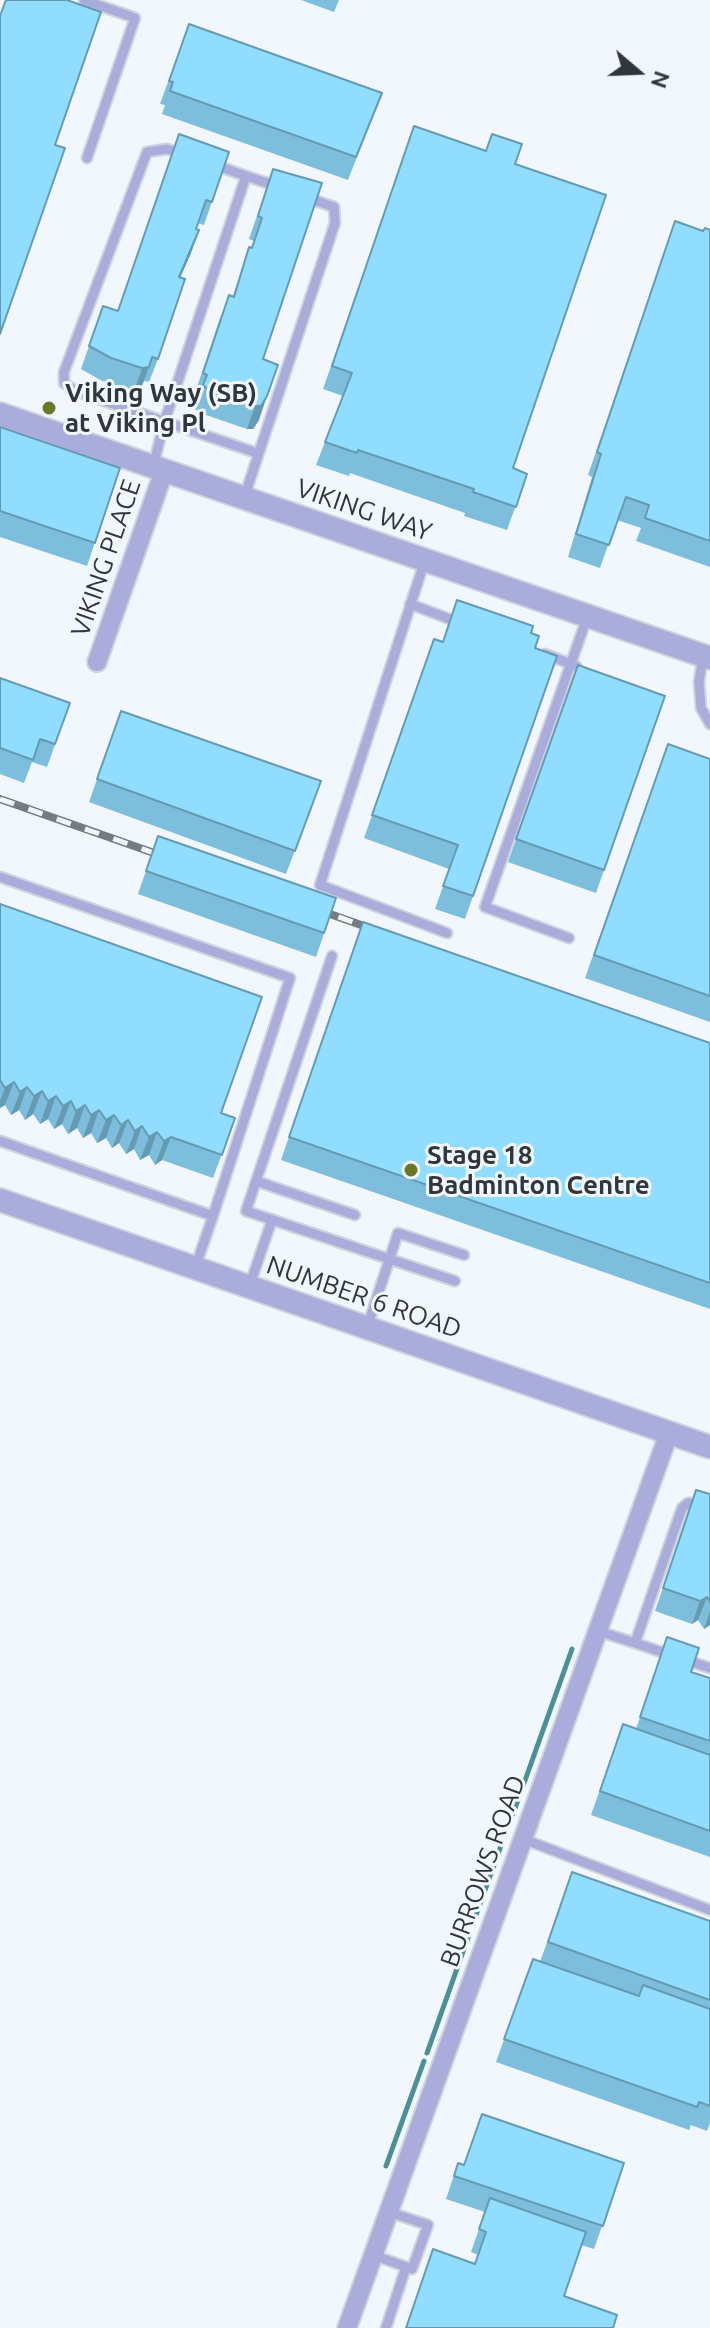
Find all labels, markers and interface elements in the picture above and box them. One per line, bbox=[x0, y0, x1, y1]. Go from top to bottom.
north arrow bbox=[598, 32, 678, 112]
text: N bbox=[647, 68, 676, 92]
place label: Viking Way (SB) at Viking Pl bbox=[65, 377, 257, 438]
marker: Viking Way (SB) at Viking Pl bbox=[40, 399, 58, 417]
street label: VIKING WAY bbox=[292, 472, 436, 548]
street label: VIKING PLACE bbox=[65, 475, 147, 641]
place label: Stage 18 Badminton Centre bbox=[427, 1139, 650, 1200]
marker: Stage 18 Badminton Centre bbox=[402, 1161, 420, 1179]
street label: NUMBER 6 ROAD bbox=[262, 1249, 466, 1345]
street label: BURROWS ROAD bbox=[434, 1771, 532, 1971]

